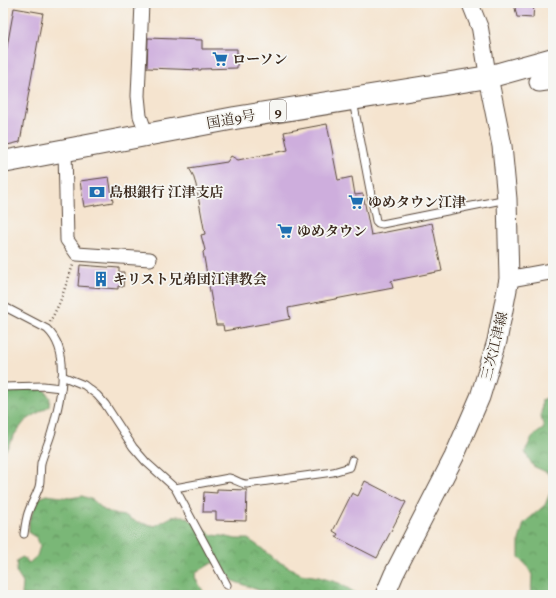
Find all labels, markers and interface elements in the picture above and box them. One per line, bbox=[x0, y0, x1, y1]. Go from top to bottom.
supermarket icon: ローソン bbox=[211, 50, 229, 68]
place label: ローソン bbox=[232, 51, 287, 70]
road number: 9 bbox=[270, 100, 286, 122]
street label: 国道9号 bbox=[205, 107, 257, 134]
bank icon: 島根銀行 江津支店 bbox=[88, 183, 106, 201]
place label: 島根銀行 江津支店 bbox=[109, 184, 224, 203]
supermarket icon: ゆめタウン江津 bbox=[347, 193, 365, 211]
place label: ゆめタウン江津 bbox=[368, 194, 466, 213]
supermarket icon: ゆめタウン bbox=[276, 222, 294, 240]
place label: ゆめタウン bbox=[297, 223, 367, 242]
building icon: キリスト兄弟団江津教会 bbox=[92, 270, 110, 288]
place label: キリスト兄弟団江津教会 bbox=[113, 271, 267, 290]
street label: 三次江津線 bbox=[478, 310, 513, 383]

